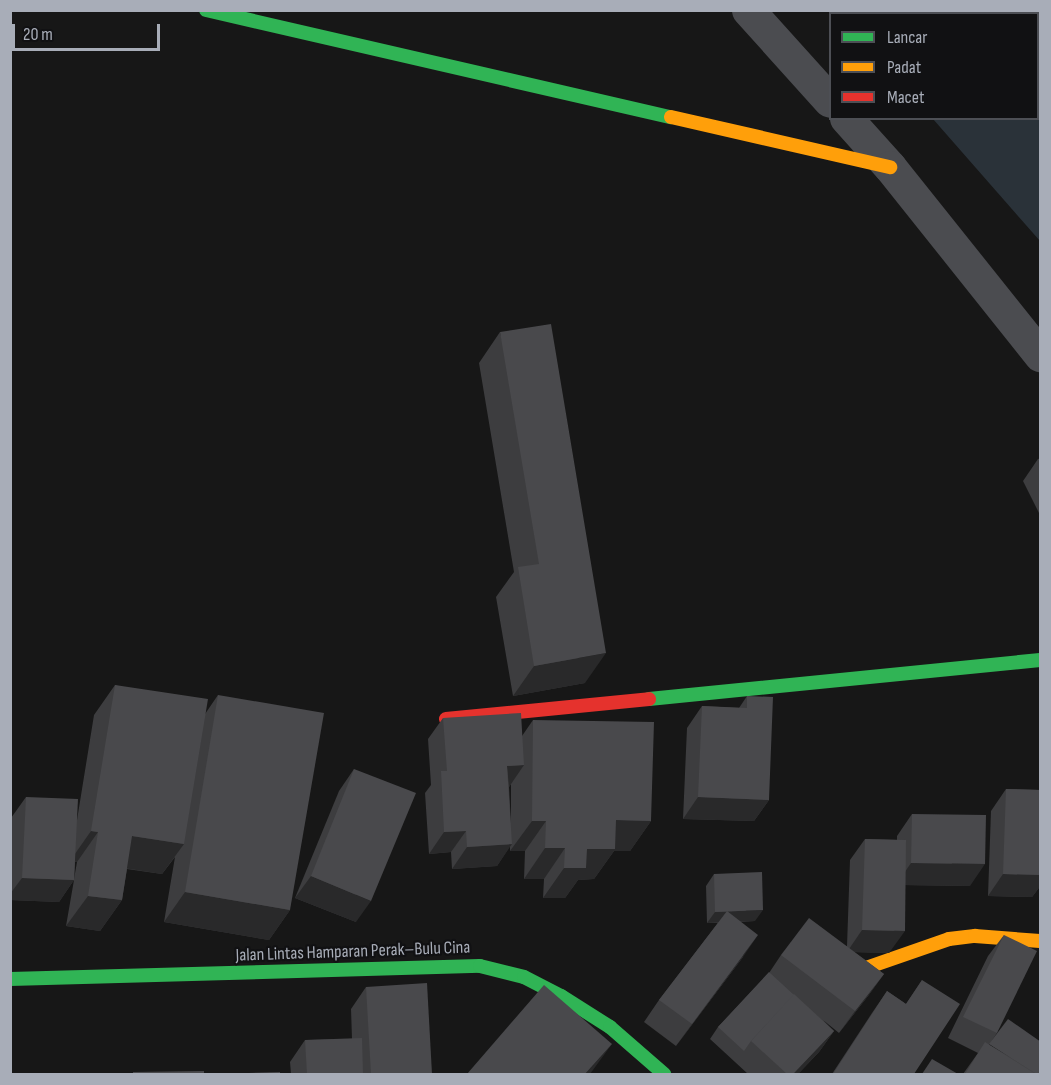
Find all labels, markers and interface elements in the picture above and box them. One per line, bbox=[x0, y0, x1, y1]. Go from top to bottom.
scale bar bbox=[15, 12, 164, 50]
legend bbox=[829, 12, 1039, 120]
text: 20 m bbox=[23, 24, 53, 45]
text: Lancar bbox=[887, 27, 927, 48]
text: Padat bbox=[887, 57, 921, 78]
text: Macet bbox=[887, 87, 924, 108]
street label: Jalan Lintas Hamparan Perak–Bulu Cina bbox=[235, 937, 471, 967]

